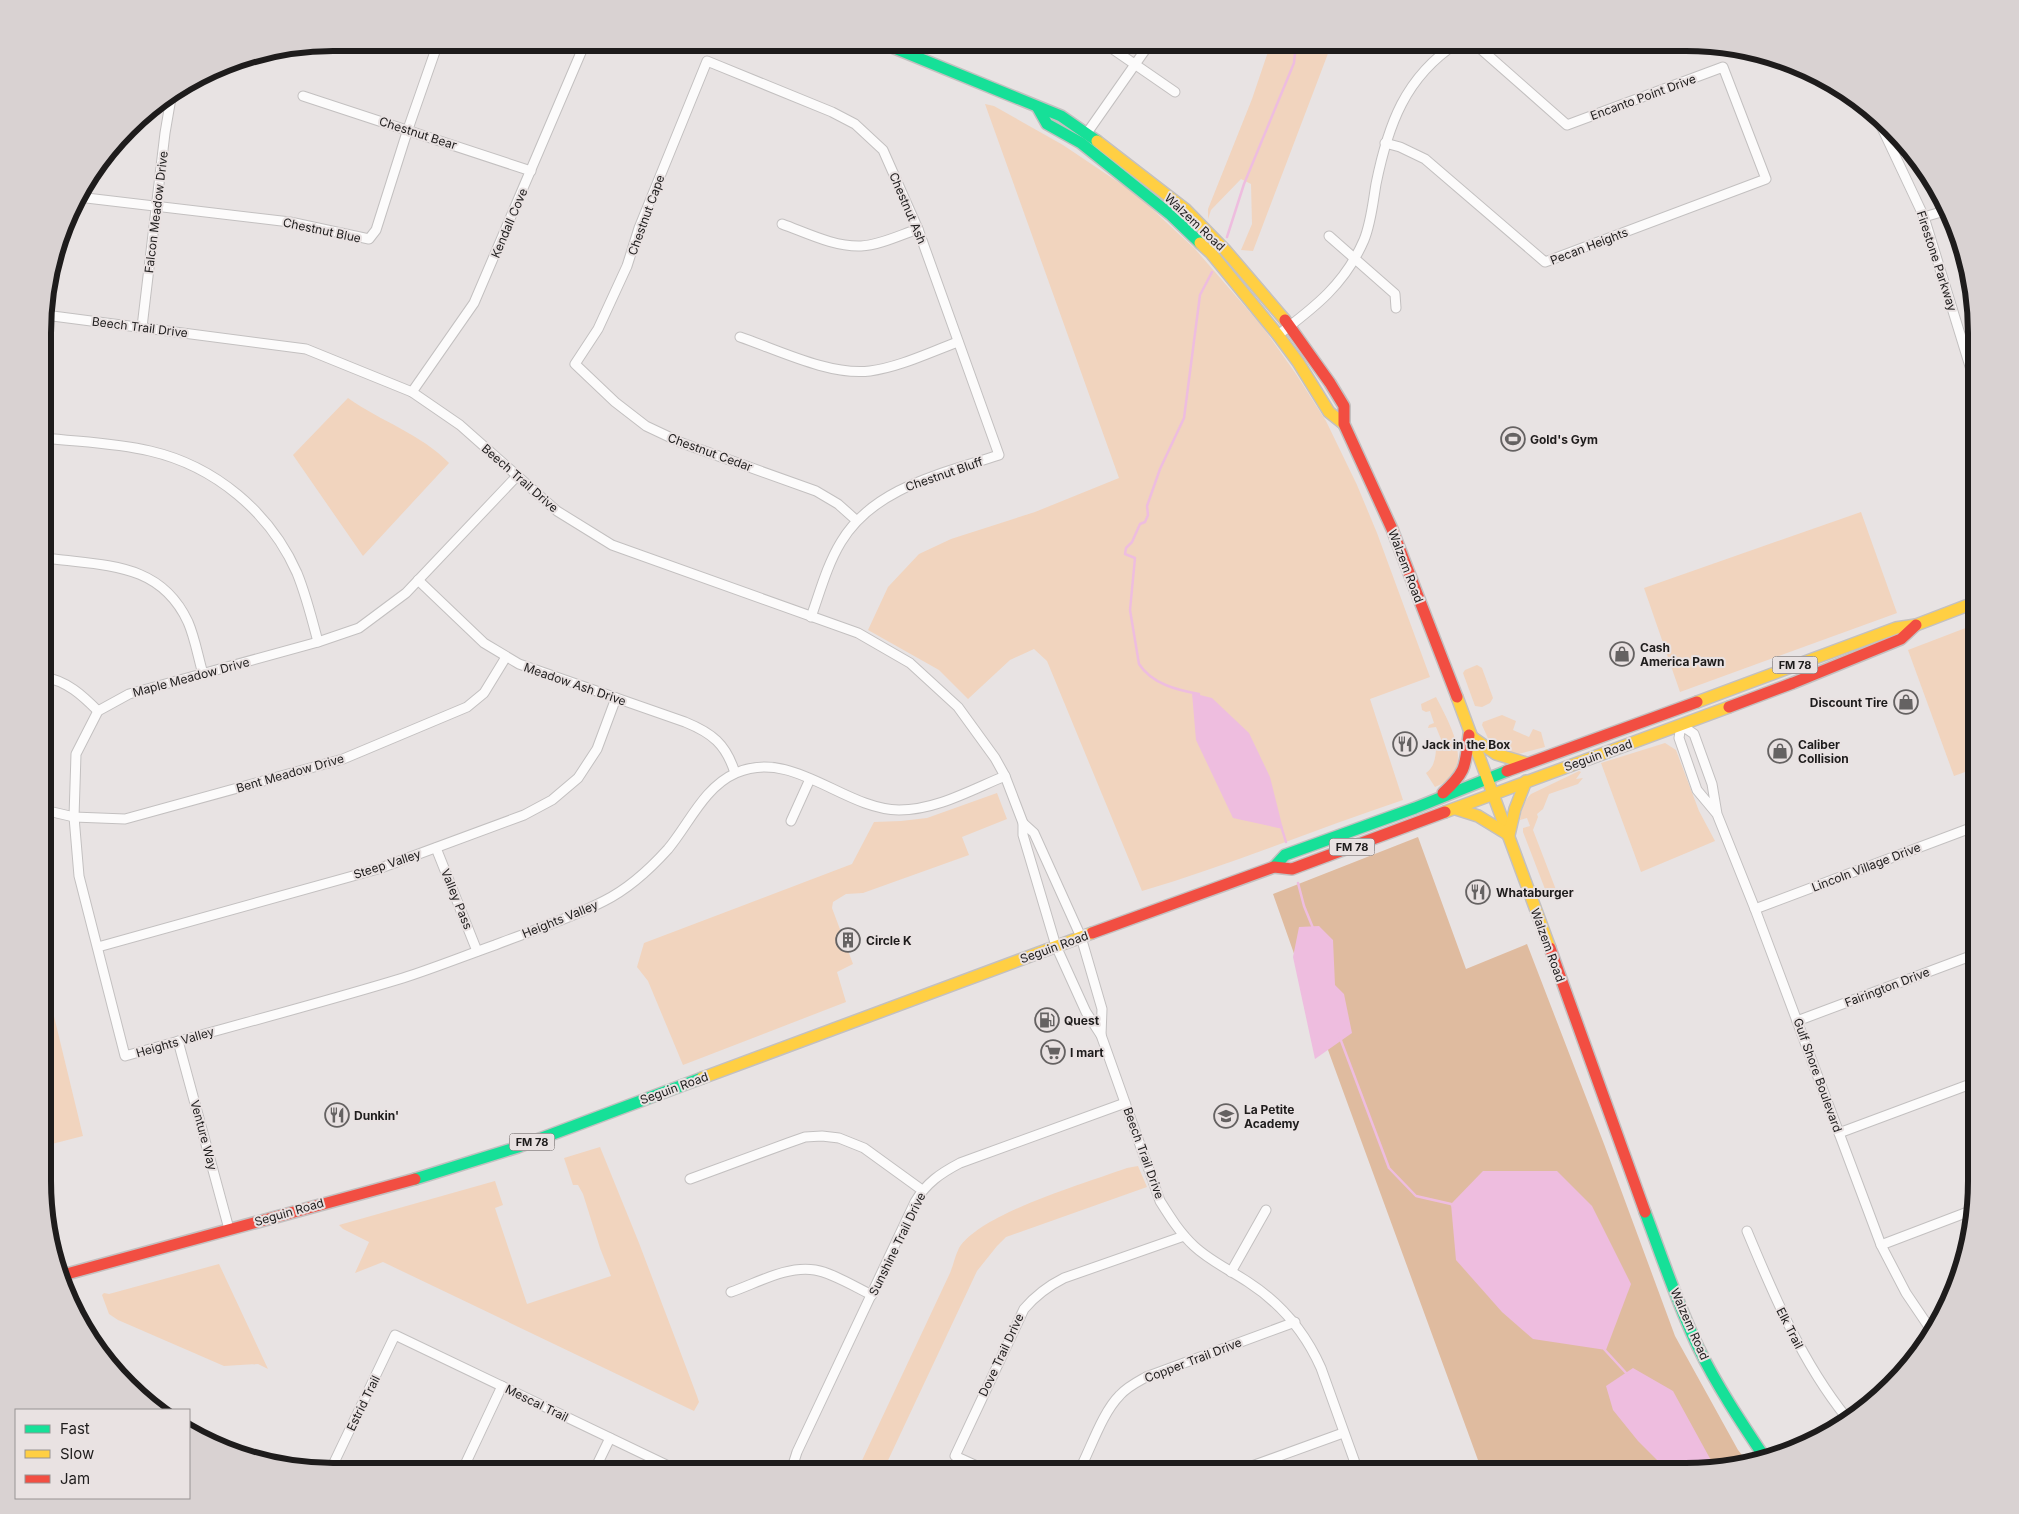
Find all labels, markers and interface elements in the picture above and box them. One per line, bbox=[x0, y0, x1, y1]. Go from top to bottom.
street label: Encanto Point Drive bbox=[1588, 71, 1698, 123]
street label: Chestnut Bear bbox=[377, 113, 459, 153]
street label: Falcon Meadow Drive bbox=[141, 150, 171, 274]
street label: Chestnut Ash bbox=[886, 170, 930, 246]
street label: Chestnut Cape bbox=[625, 173, 667, 257]
street label: Kendall Cove bbox=[488, 186, 530, 260]
street label: Walzem Road bbox=[1162, 190, 1228, 254]
street label: Firestone Parkway bbox=[1914, 209, 1960, 313]
street label: Chestnut Blue bbox=[282, 214, 362, 246]
street label: Pecan Heights bbox=[1548, 224, 1630, 268]
street label: Beech Trail Drive bbox=[91, 314, 189, 340]
sports icon: Gold's Gym bbox=[1500, 426, 1526, 452]
street label: Chestnut Cedar bbox=[666, 430, 755, 474]
place label: Gold's Gym bbox=[1530, 432, 1598, 447]
street label: Beech Trail Drive bbox=[479, 441, 561, 515]
street label: Chestnut Bluff bbox=[903, 454, 985, 494]
street label: Walzem Road bbox=[1385, 527, 1427, 605]
place label: Cash America Pawn bbox=[1640, 640, 1725, 669]
shop icon: Cash America Pawn bbox=[1609, 641, 1635, 667]
street label: Maple Meadow Drive bbox=[131, 654, 251, 700]
road number: FM 78 bbox=[1772, 656, 1818, 674]
street label: Meadow Ash Drive bbox=[522, 659, 628, 709]
shop icon: Discount Tire bbox=[1893, 689, 1919, 715]
place label: Discount Tire bbox=[1810, 695, 1888, 710]
restaurant icon: Jack in the Box bbox=[1392, 731, 1418, 757]
street label: Seguin Road bbox=[1562, 736, 1634, 774]
place label: Jack in the Box bbox=[1422, 737, 1510, 752]
place label: Caliber Collision bbox=[1798, 737, 1849, 766]
shop icon: Caliber Collision bbox=[1767, 738, 1793, 764]
street label: Bent Meadow Drive bbox=[234, 750, 346, 796]
road number: FM 78 bbox=[1330, 839, 1374, 856]
street label: Lincoln Village Drive bbox=[1809, 839, 1923, 895]
street label: Steep Valley bbox=[351, 846, 423, 882]
street label: Valley Pass bbox=[438, 866, 476, 932]
restaurant icon: Whataburger bbox=[1465, 879, 1491, 905]
place label: Whataburger bbox=[1496, 885, 1574, 900]
street label: Heights Valley bbox=[520, 897, 600, 941]
street label: Walzem Road bbox=[1528, 906, 1568, 984]
building icon: Circle K bbox=[835, 927, 861, 953]
street label: Seguin Road bbox=[1018, 928, 1090, 966]
place label: Circle K bbox=[866, 933, 912, 948]
street label: Fairington Drive bbox=[1842, 964, 1932, 1010]
fuel station icon: Quest bbox=[1034, 1007, 1060, 1033]
place label: Quest bbox=[1064, 1013, 1100, 1028]
street label: Gulf Shore Boulevard bbox=[1790, 1016, 1846, 1134]
street label: Heights Valley bbox=[134, 1024, 216, 1060]
supermarket icon: I mart bbox=[1040, 1039, 1066, 1065]
place label: I mart bbox=[1070, 1045, 1104, 1060]
street label: Seguin Road bbox=[638, 1069, 710, 1107]
street label: Venture Way bbox=[187, 1098, 221, 1172]
restaurant icon: Dunkin' bbox=[324, 1102, 350, 1128]
place label: La Petite Academy bbox=[1244, 1102, 1300, 1131]
school or university icon: La Petite Academy bbox=[1213, 1103, 1239, 1129]
street label: Beech Trail Drive bbox=[1120, 1105, 1168, 1201]
place label: Dunkin' bbox=[354, 1108, 399, 1123]
road number: FM 78 bbox=[510, 1134, 554, 1150]
street label: Sunshine Trail Drive bbox=[865, 1190, 929, 1298]
street label: Seguin Road bbox=[253, 1195, 325, 1229]
street label: Walzem Road bbox=[1667, 1286, 1713, 1362]
street label: Elk Trail bbox=[1773, 1305, 1807, 1351]
street label: Dove Trail Drive bbox=[975, 1311, 1027, 1399]
street label: Copper Trail Drive bbox=[1142, 1335, 1244, 1385]
street label: Estrid Trail bbox=[343, 1373, 383, 1433]
street label: Mescal Trail bbox=[503, 1381, 571, 1425]
legend bbox=[15, 1409, 190, 1499]
text: Fast bbox=[60, 1419, 90, 1438]
text: Slow bbox=[60, 1444, 94, 1463]
text: Jam bbox=[60, 1469, 90, 1488]

